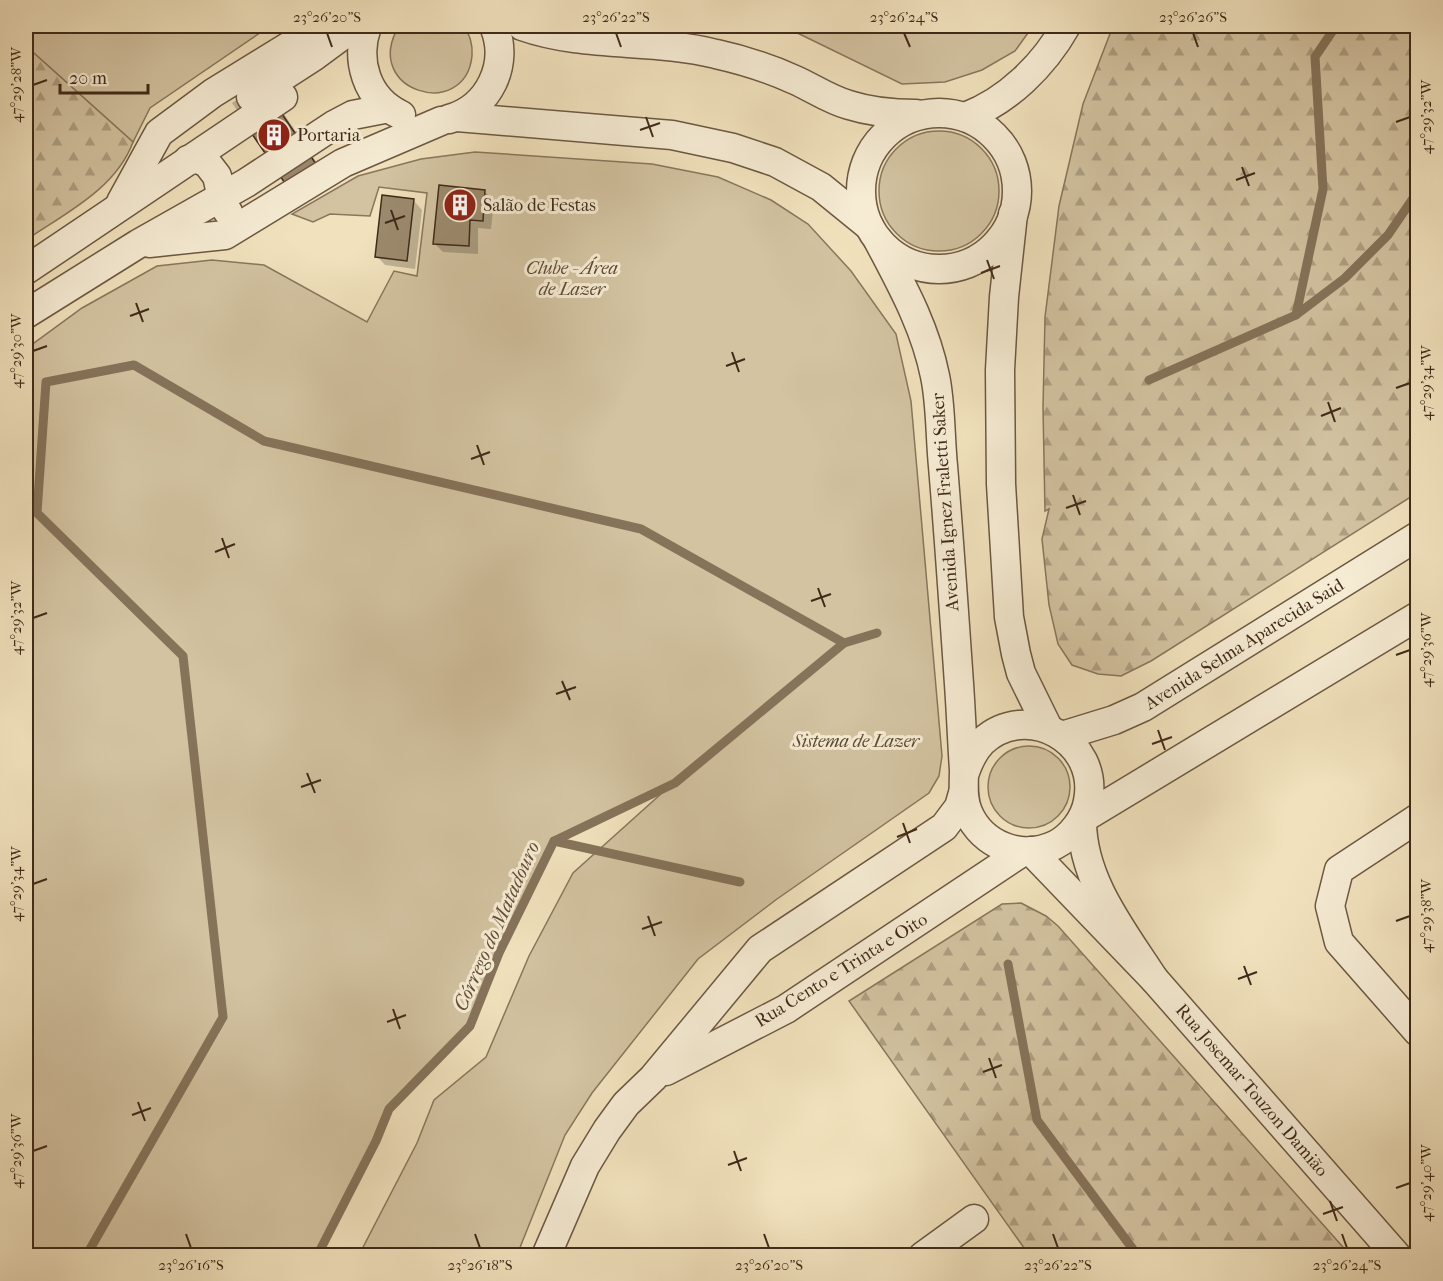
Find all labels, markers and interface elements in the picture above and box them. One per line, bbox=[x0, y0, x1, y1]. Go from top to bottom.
text: 23°26'20"S bbox=[293, 8, 361, 26]
text: 23°26'22"S bbox=[582, 8, 650, 26]
text: 23°26'24"S bbox=[870, 8, 939, 26]
text: 23°26'26"S bbox=[1159, 8, 1227, 26]
text: 47°29'28"W bbox=[7, 46, 25, 123]
scale bar bbox=[60, 57, 148, 95]
text: 20 m bbox=[69, 68, 107, 89]
text: 47°29'32"W bbox=[1417, 79, 1435, 154]
building icon: Portaria bbox=[256, 117, 292, 153]
place label: Portaria bbox=[297, 125, 361, 146]
building icon: Salão de Festas bbox=[442, 187, 478, 223]
place label: Salão de Festas bbox=[483, 195, 596, 216]
park label: Clube - Área de Lazer bbox=[526, 256, 618, 300]
text: 47°29'30"W bbox=[7, 312, 25, 388]
text: 47°29'34"W bbox=[1417, 344, 1435, 421]
street label: Avenida Ignez Fraletti Saker bbox=[927, 392, 964, 613]
street label: Avenida Selma Aparecida Said bbox=[1140, 574, 1348, 715]
text: 47°29'32"W bbox=[7, 580, 25, 655]
text: 47°29'36"W bbox=[1417, 611, 1435, 687]
park label: Sistema de Lazer bbox=[792, 731, 921, 752]
water label: Córrego do Matadouro bbox=[449, 838, 544, 1014]
text: 47°29'34"W bbox=[7, 845, 25, 922]
text: 47°29'38"W bbox=[1417, 878, 1435, 953]
street label: Rua Cento e Trinta e Oito bbox=[751, 909, 931, 1032]
street label: Rua Josemar Touzon Damião bbox=[1171, 1000, 1332, 1181]
text: 47°29'36"W bbox=[7, 1112, 25, 1188]
text: 47°29'40"W bbox=[1417, 1143, 1435, 1222]
text: 23°26'16"S bbox=[158, 1256, 224, 1274]
text: 23°26'18"S bbox=[448, 1256, 513, 1274]
text: 23°26'20"S bbox=[735, 1256, 803, 1274]
text: 23°26'22"S bbox=[1024, 1256, 1092, 1274]
text: 23°26'24"S bbox=[1313, 1256, 1382, 1274]

